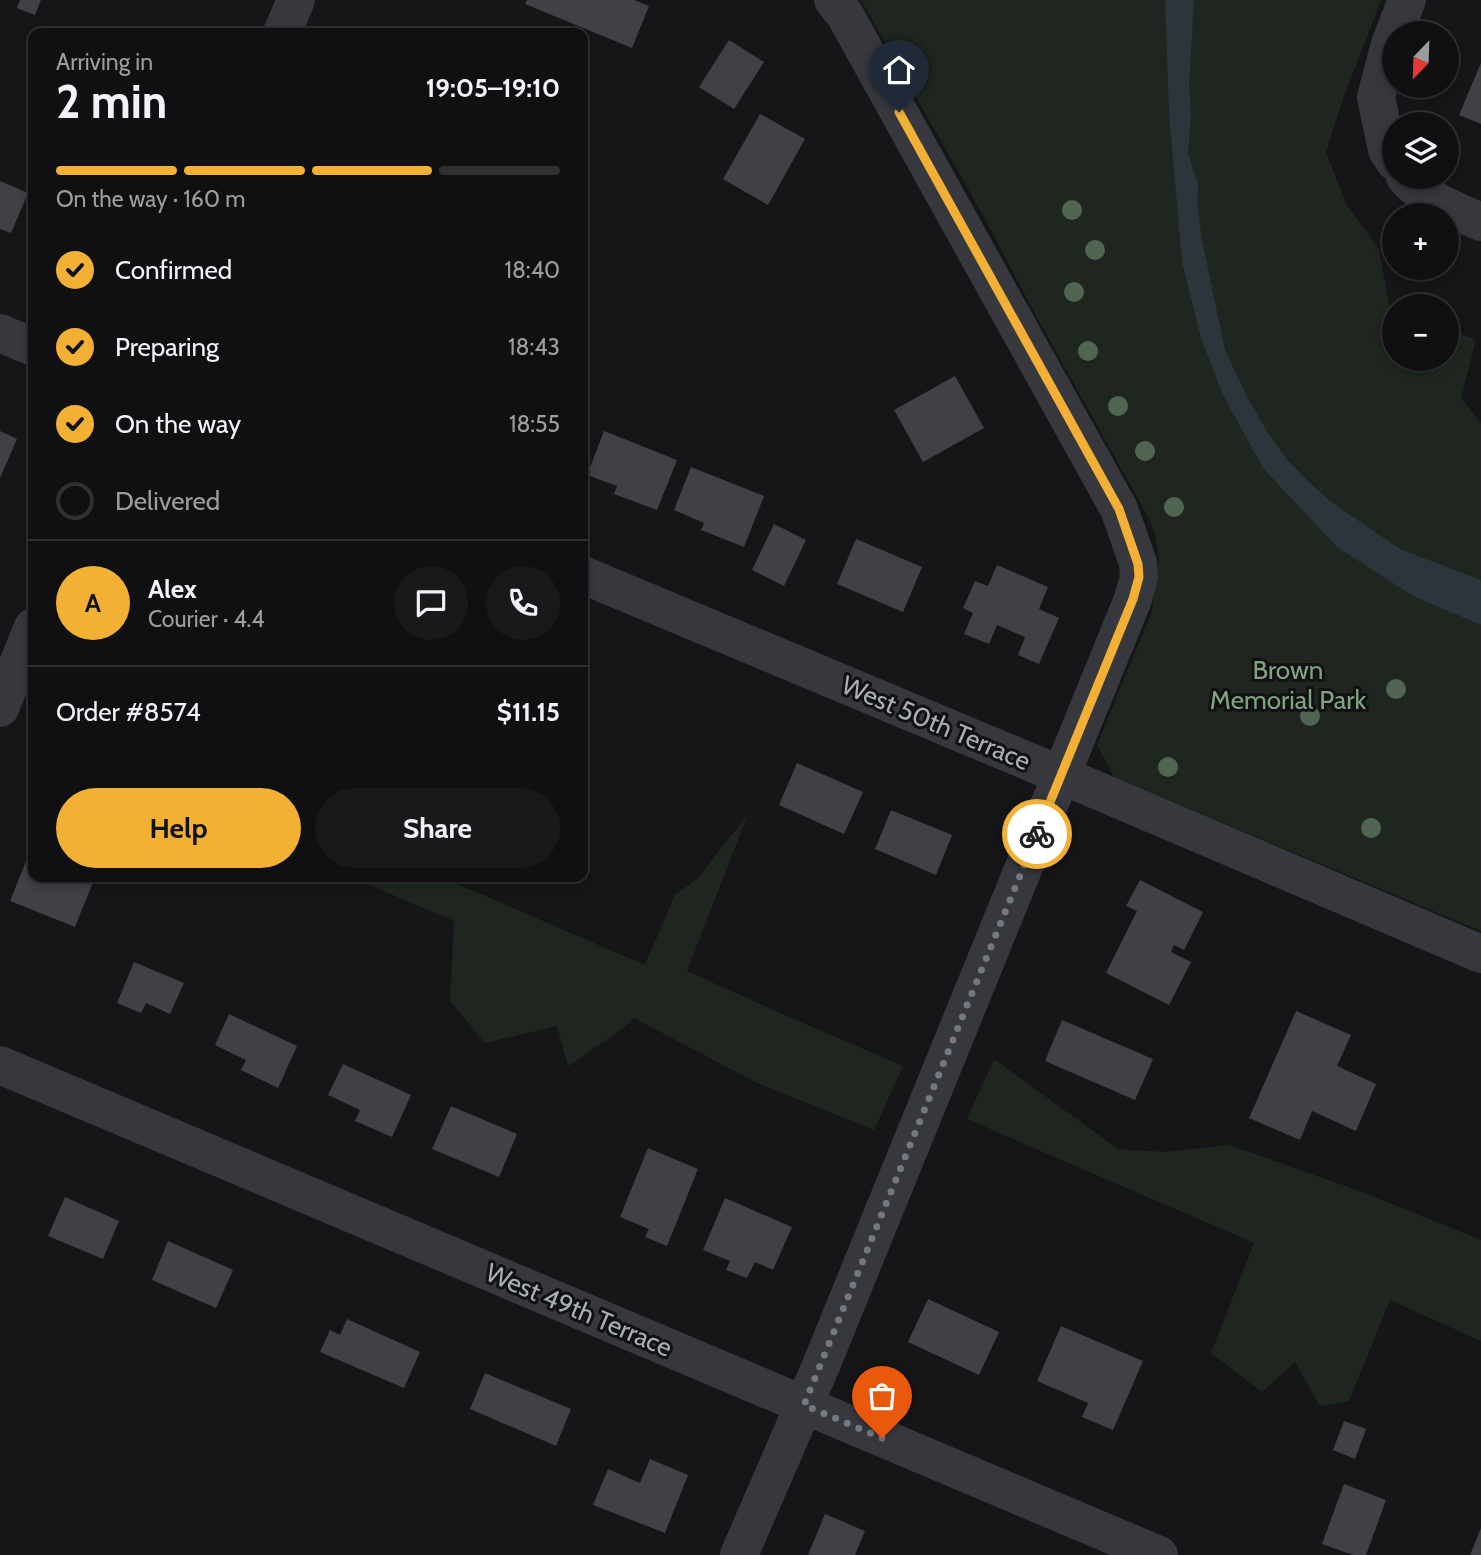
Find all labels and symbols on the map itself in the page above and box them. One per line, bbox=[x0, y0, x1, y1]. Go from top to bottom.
north arrow bbox=[1382, 21, 1460, 98]
pin bbox=[869, 40, 929, 112]
park label: Brown Memorial Park bbox=[1210, 654, 1366, 716]
street label: West 50th Terrace bbox=[837, 669, 1035, 777]
courier bbox=[1002, 799, 1072, 869]
street label: West 49th Terrace bbox=[481, 1256, 677, 1364]
pin bbox=[852, 1366, 912, 1438]

